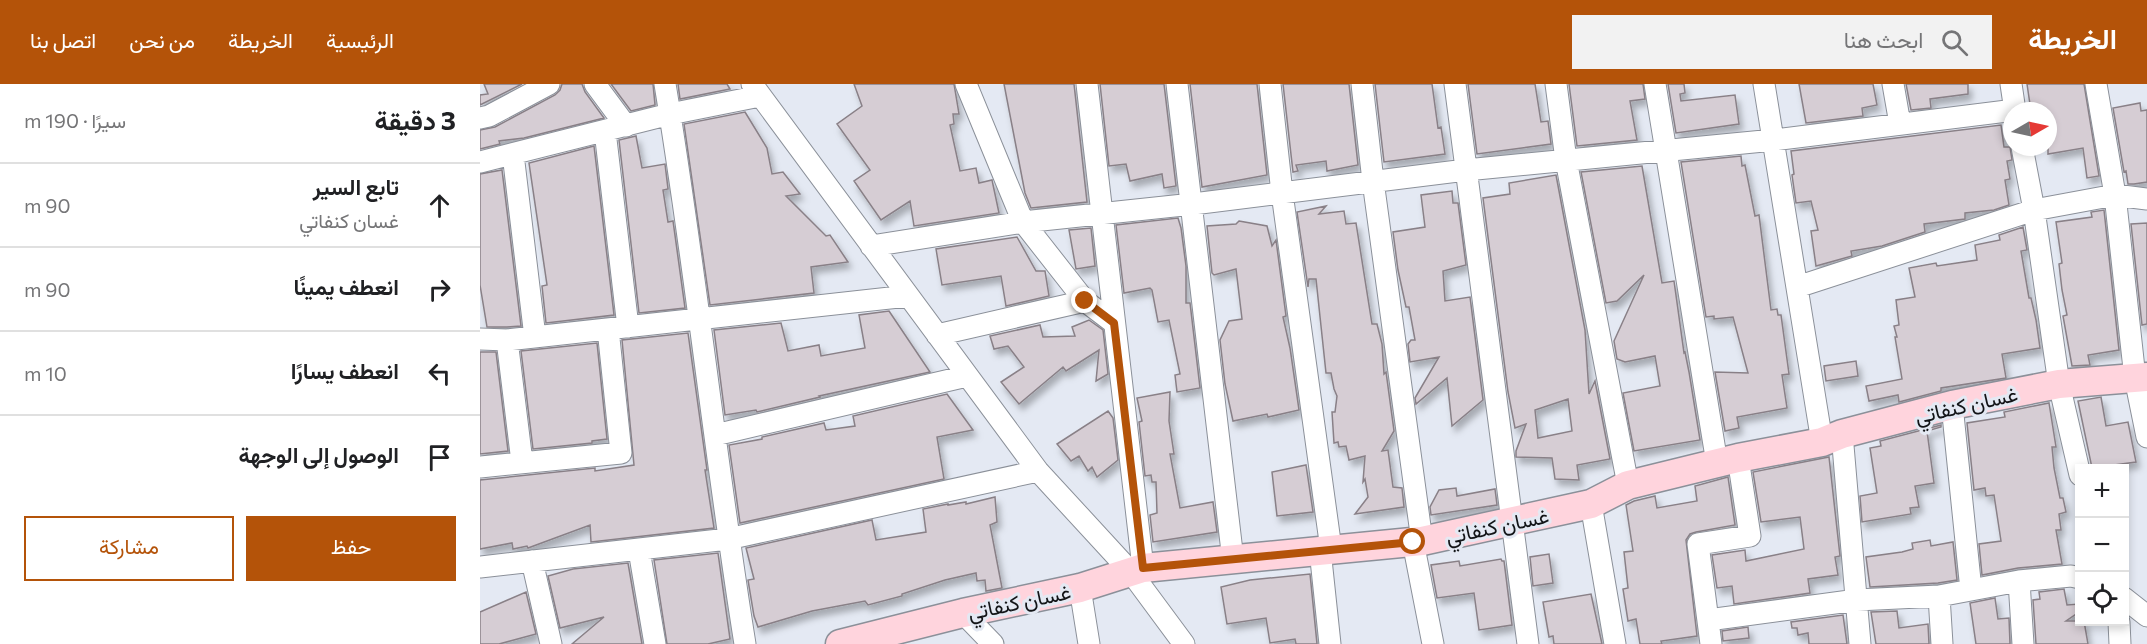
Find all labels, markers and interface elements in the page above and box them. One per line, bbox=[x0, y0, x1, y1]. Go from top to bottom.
search box bbox=[1572, 15, 1992, 69]
text: الخريطة bbox=[2028, 21, 2117, 55]
text: ابحث هنا bbox=[1844, 26, 1923, 53]
icon: search bbox=[1938, 26, 1971, 59]
text: اتصل بنا bbox=[30, 27, 96, 52]
text: من نحن bbox=[129, 27, 195, 52]
text: الخريطة bbox=[228, 27, 293, 52]
text: الرئيسية bbox=[326, 27, 394, 52]
north arrow bbox=[2003, 102, 2057, 156]
text: 3 دقيقة bbox=[375, 104, 456, 135]
text: سيرًا · 190 m bbox=[24, 108, 126, 132]
text: تابع السير bbox=[313, 173, 399, 200]
icon: ahead bbox=[423, 189, 456, 222]
text: 90 m bbox=[24, 193, 71, 217]
text: غسان كنفاتي bbox=[299, 208, 399, 232]
text: انعطف يمينًا bbox=[293, 273, 399, 300]
icon: right bbox=[423, 273, 456, 306]
text: 90 m bbox=[24, 277, 71, 301]
route end bbox=[1071, 287, 1097, 313]
text: انعطف يسارًا bbox=[291, 357, 399, 384]
icon: left bbox=[423, 357, 456, 390]
text: 10 m bbox=[24, 361, 67, 385]
street label: غسان كنفاتي bbox=[1912, 380, 2021, 434]
text: الوصول إلى الوجهة bbox=[239, 441, 399, 468]
icon: arrive bbox=[423, 441, 456, 474]
map controls bbox=[2075, 464, 2129, 626]
button: + bbox=[2075, 464, 2129, 518]
street label: غسان كنفاتي bbox=[1443, 502, 1552, 554]
button: مشاركة bbox=[24, 516, 234, 581]
button: حفظ bbox=[246, 516, 456, 581]
button: − bbox=[2075, 518, 2129, 572]
route start bbox=[1399, 528, 1425, 554]
button: locate bbox=[2075, 572, 2129, 626]
street label: غسان كنفاتي bbox=[965, 578, 1074, 630]

